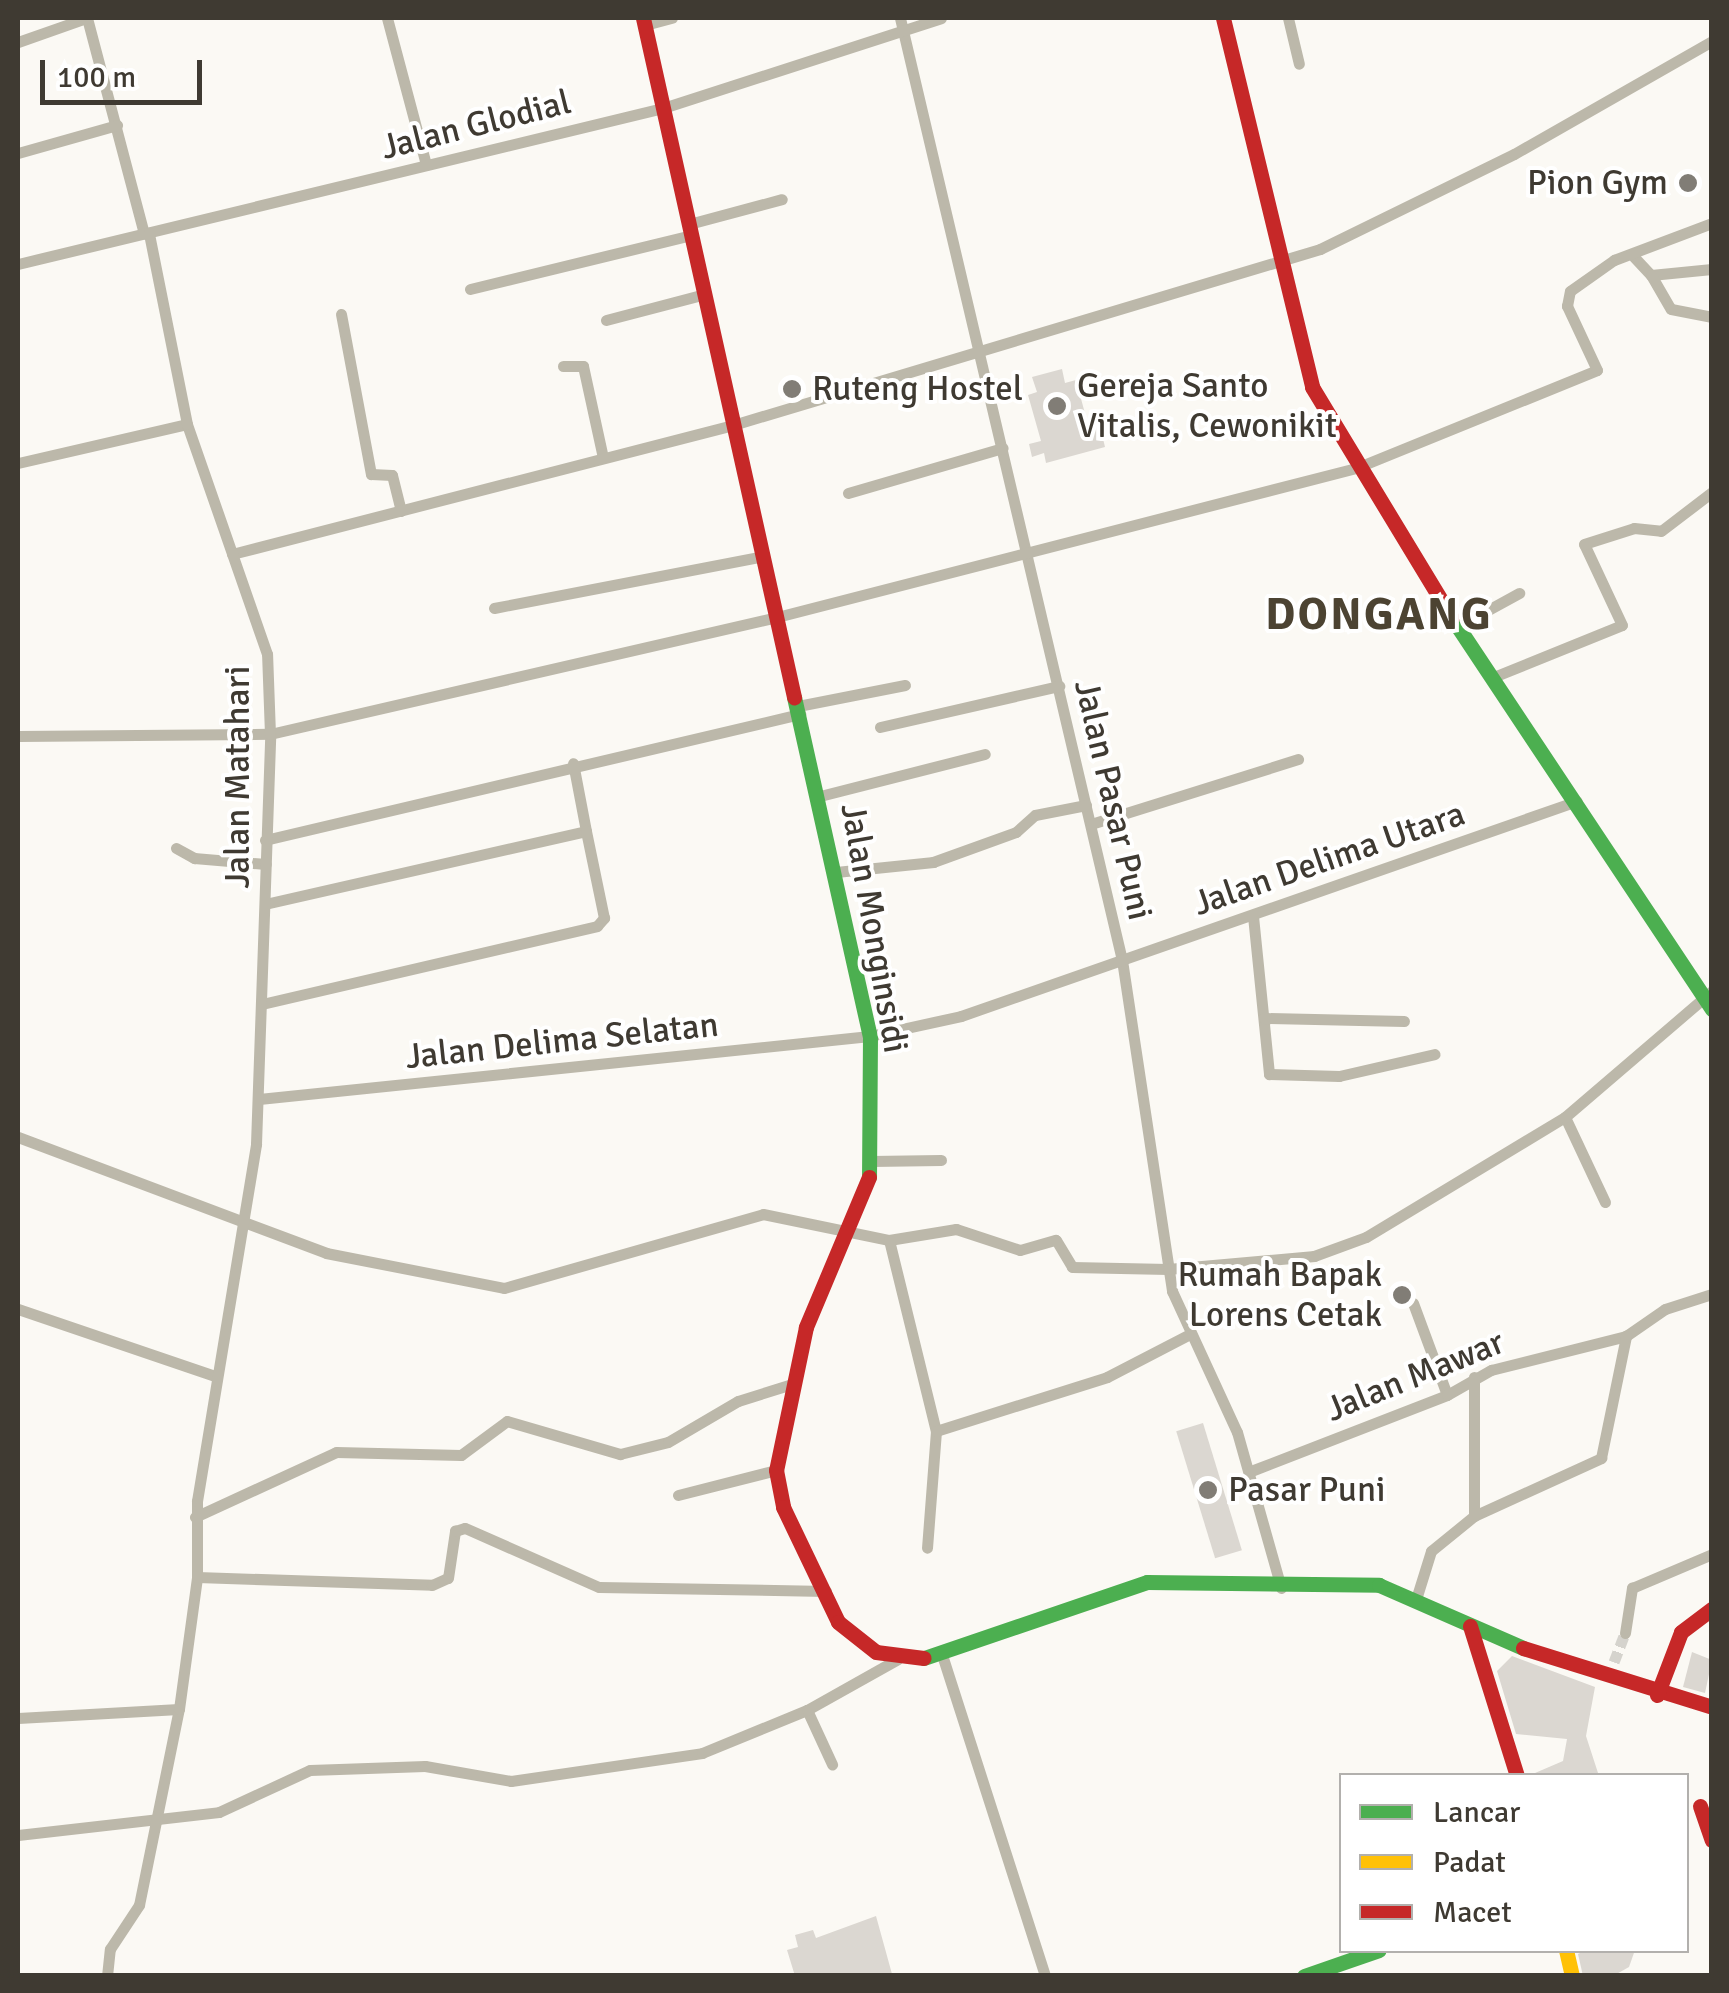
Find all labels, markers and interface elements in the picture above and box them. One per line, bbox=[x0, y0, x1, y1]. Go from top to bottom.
scale bar bbox=[45, 40, 208, 102]
text: 100 m bbox=[57, 59, 136, 96]
street label: Jalan Glodial bbox=[377, 81, 575, 169]
place label: Pion Gym bbox=[1527, 162, 1668, 204]
marker: Pion Gym bbox=[1677, 172, 1699, 194]
place label: Gereja Santo Vitalis, Cewonikit bbox=[1077, 365, 1337, 447]
place label: Ruteng Hostel bbox=[812, 368, 1023, 410]
marker: Ruteng Hostel bbox=[781, 378, 803, 400]
marker: Gereja Santo Vitalis, Cewonikit bbox=[1046, 395, 1068, 417]
district label: DONGANG bbox=[1265, 588, 1493, 642]
street label: Jalan Matahari bbox=[217, 666, 259, 888]
street label: Jalan Pasar Puni bbox=[1065, 676, 1161, 924]
street label: Jalan Delima Utara bbox=[1188, 793, 1470, 925]
street label: Jalan Monginsidi bbox=[831, 800, 917, 1056]
street label: Jalan Delima Selatan bbox=[404, 1004, 720, 1078]
place label: Rumah Bapak Lorens Cetak bbox=[1177, 1254, 1382, 1336]
marker: Rumah Bapak Lorens Cetak bbox=[1391, 1284, 1413, 1306]
street label: Jalan Mawar bbox=[1320, 1321, 1510, 1431]
place label: Pasar Puni bbox=[1228, 1469, 1386, 1511]
marker: Pasar Puni bbox=[1197, 1479, 1219, 1501]
legend bbox=[1339, 1773, 1689, 1953]
text: Lancar bbox=[1433, 1794, 1520, 1831]
text: Padat bbox=[1433, 1844, 1506, 1881]
text: Macet bbox=[1433, 1894, 1512, 1931]

